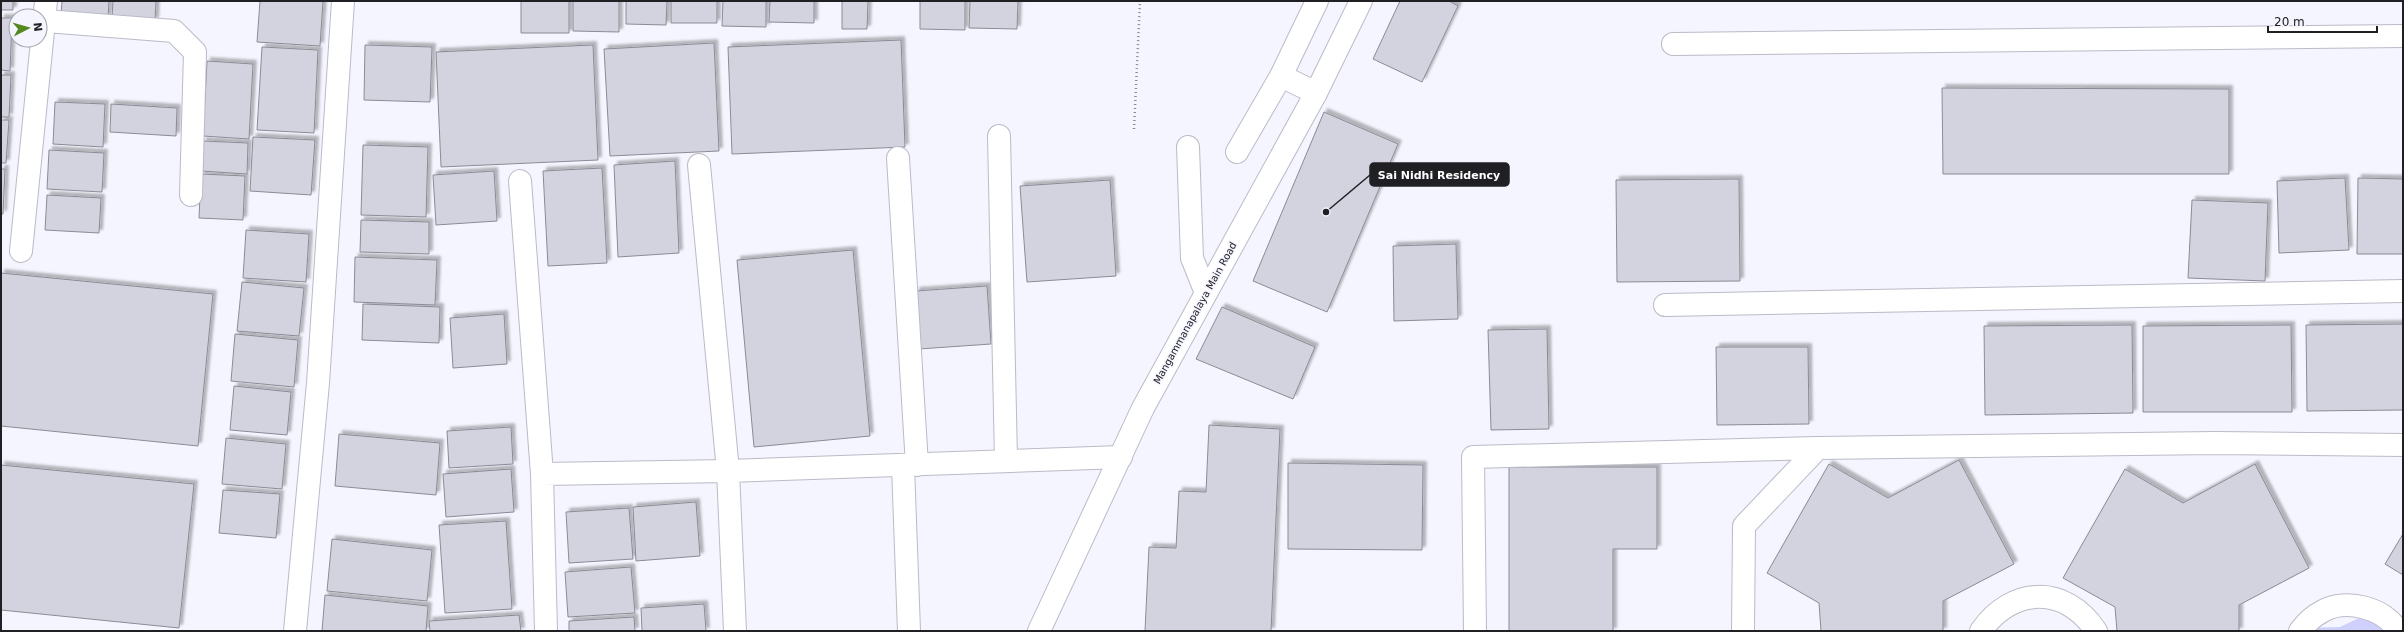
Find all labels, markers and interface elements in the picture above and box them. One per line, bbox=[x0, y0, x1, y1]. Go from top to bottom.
north arrow bbox=[8, 8, 48, 48]
scale bar bbox=[2268, 8, 2377, 34]
text: 20 m bbox=[2274, 15, 2305, 29]
text: N bbox=[31, 22, 44, 32]
callout: Sai Nidhi Residency bbox=[1370, 163, 1509, 186]
text: Sai Nidhi Residency bbox=[1378, 169, 1500, 182]
street label: Mangammanapalaya Main Road bbox=[1151, 240, 1239, 386]

